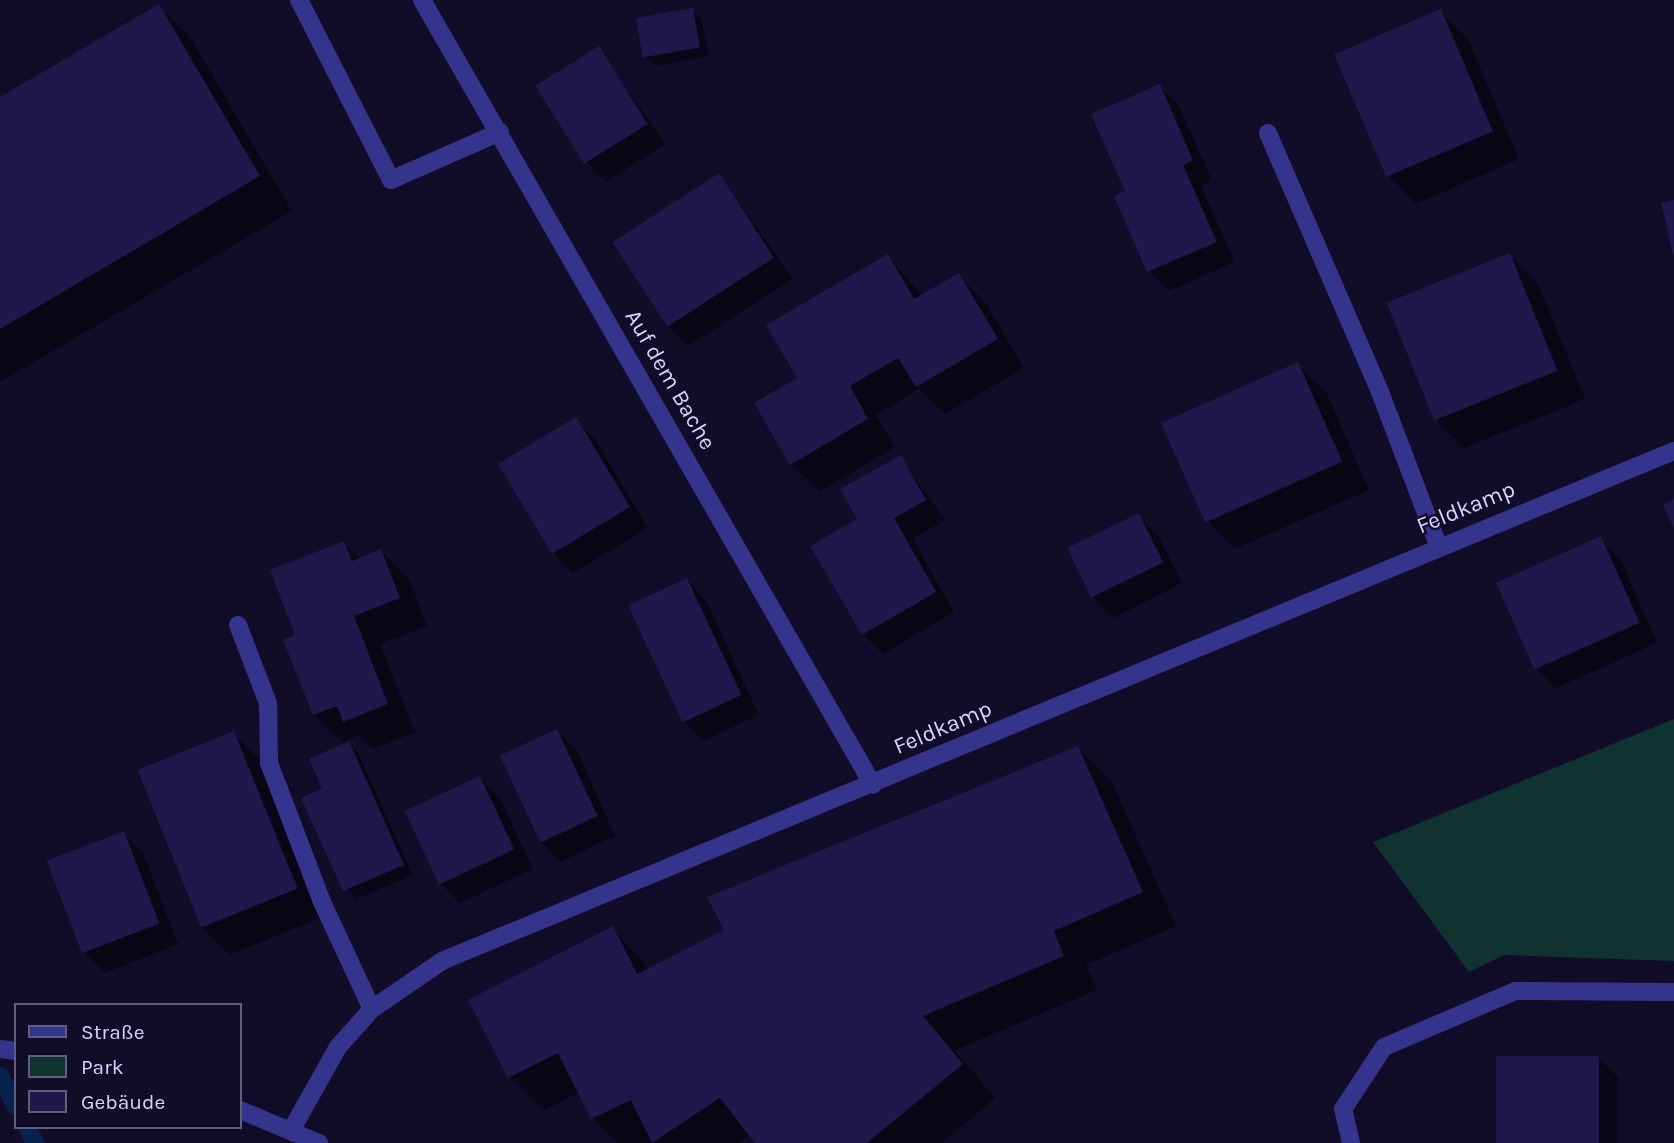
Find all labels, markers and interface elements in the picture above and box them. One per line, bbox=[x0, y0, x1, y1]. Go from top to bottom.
street label: Auf dem Bache bbox=[619, 305, 721, 455]
street label: Feldkamp bbox=[1413, 476, 1519, 540]
street label: Feldkamp bbox=[890, 695, 996, 761]
legend bbox=[14, 1003, 242, 1129]
text: Straße bbox=[81, 1020, 144, 1044]
text: Park bbox=[81, 1055, 124, 1079]
text: Gebäude bbox=[81, 1090, 165, 1114]

